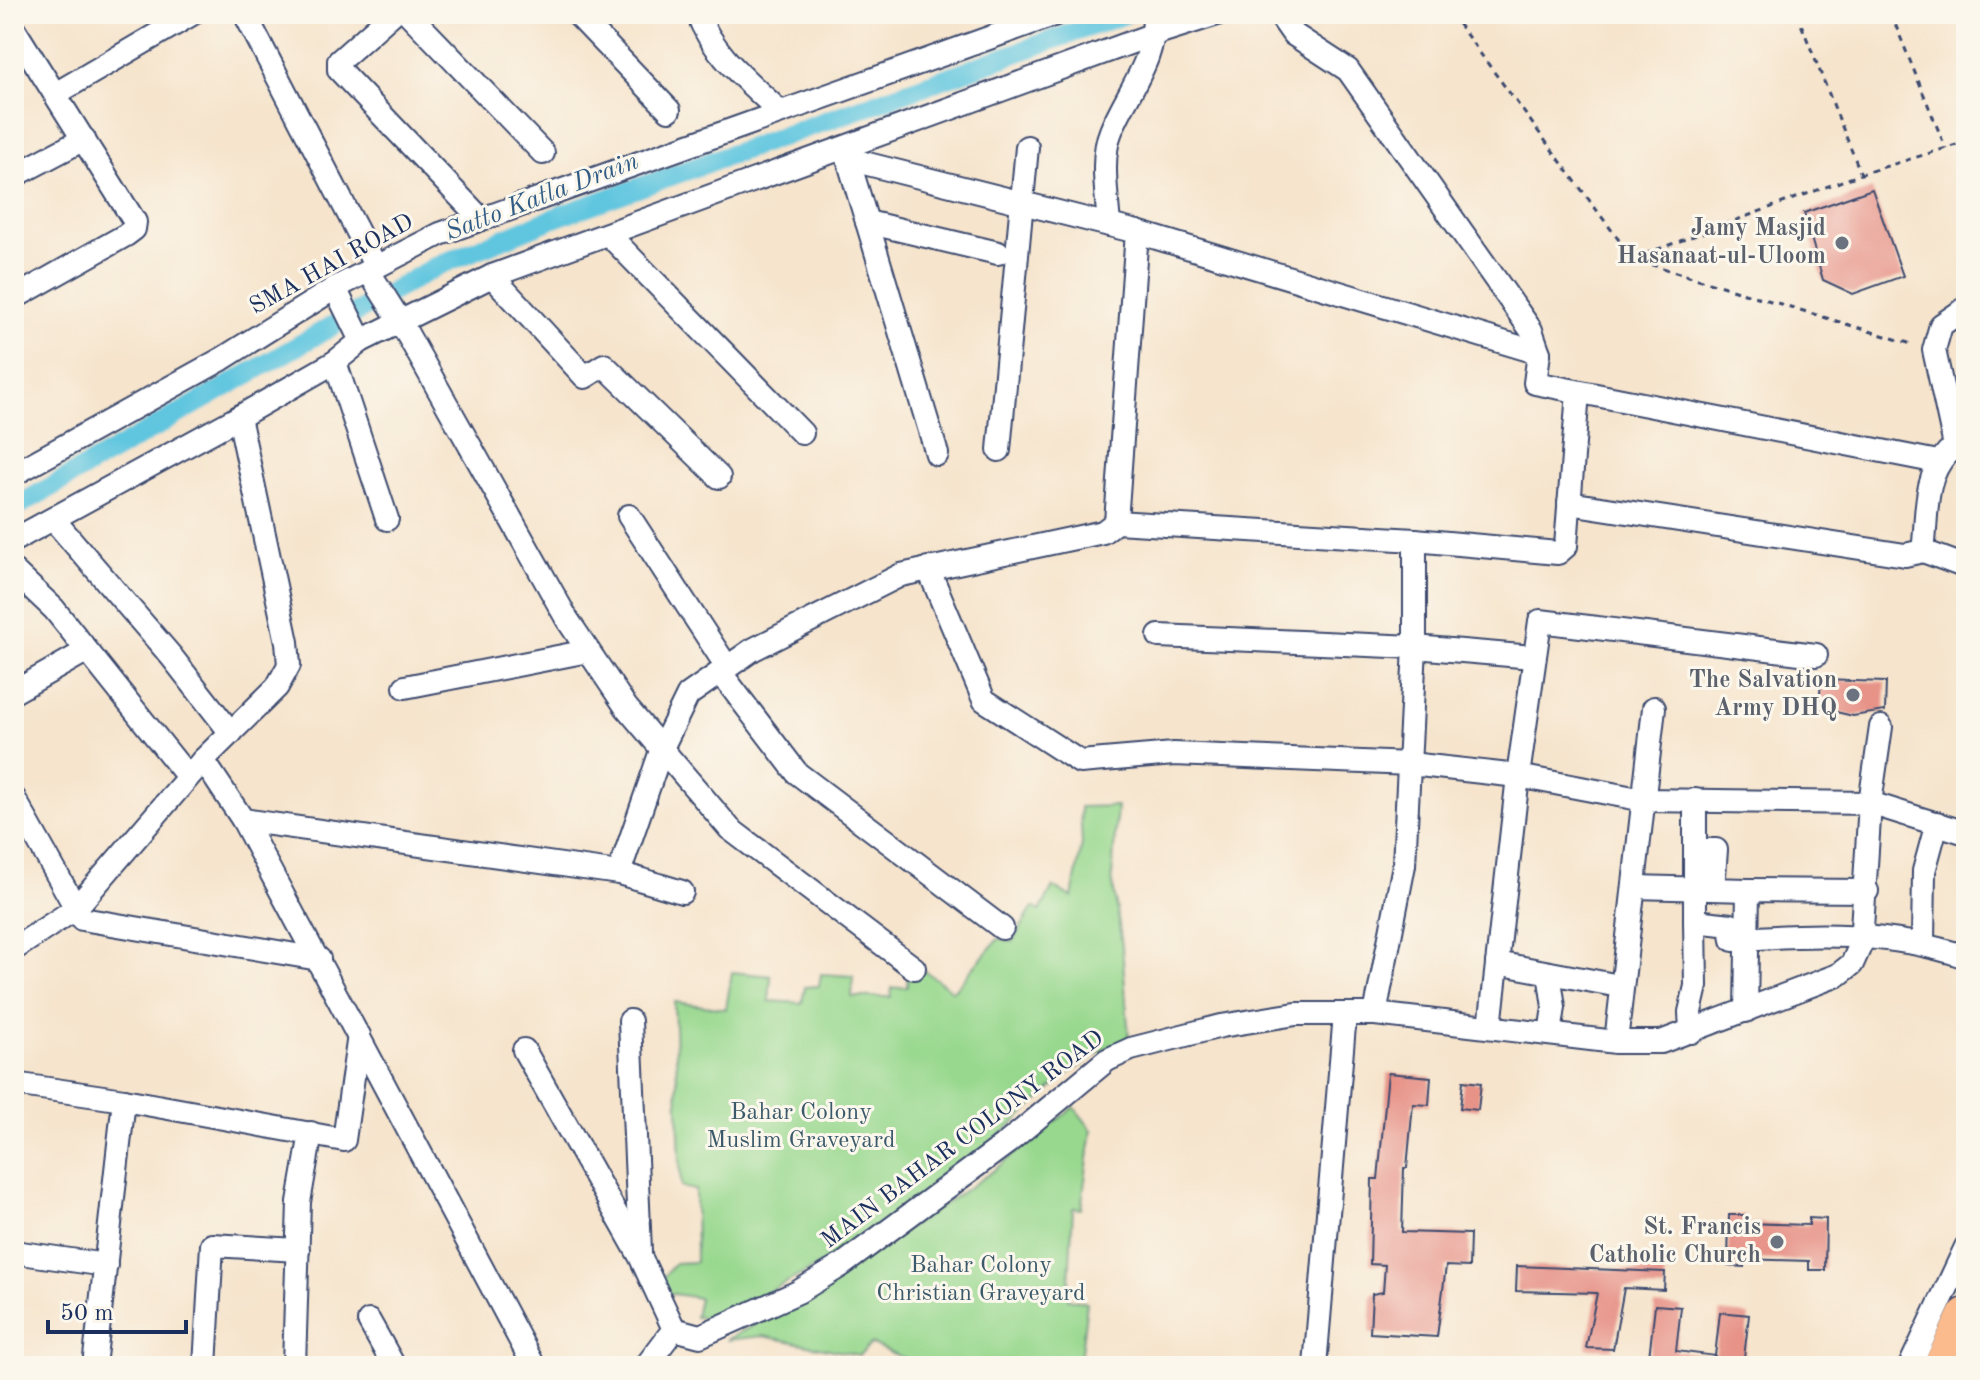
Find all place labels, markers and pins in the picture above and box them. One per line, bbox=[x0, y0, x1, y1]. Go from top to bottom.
place label: Jamy Masjid Hasanaat-ul-Uloom bbox=[1617, 217, 1826, 269]
marker: Jamy Masjid Hasanaat-ul-Uloom bbox=[1833, 234, 1851, 252]
place label: The Salvation Army DHQ bbox=[1689, 669, 1837, 721]
marker: The Salvation Army DHQ bbox=[1844, 686, 1862, 704]
place label: St. Francis Catholic Church bbox=[1589, 1216, 1761, 1268]
marker: St. Francis Catholic Church bbox=[1768, 1233, 1786, 1251]

